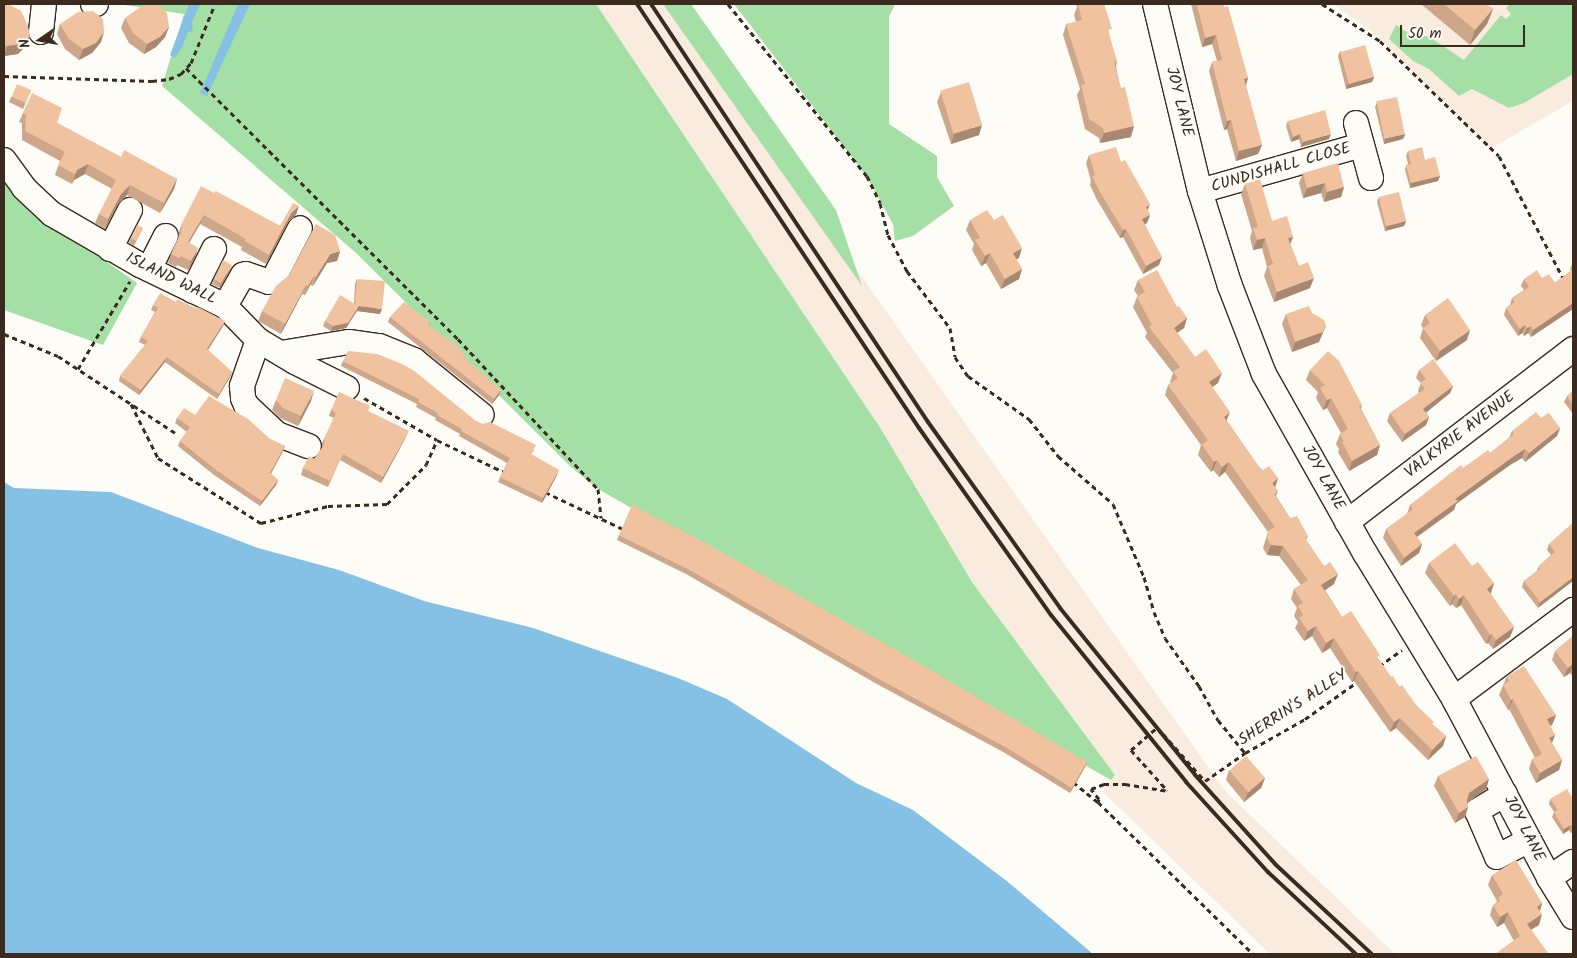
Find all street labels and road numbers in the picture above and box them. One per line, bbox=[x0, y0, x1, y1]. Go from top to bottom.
street label: JOY LANE bbox=[1161, 65, 1197, 139]
street label: CUNDISHALL CLOSE bbox=[1209, 139, 1353, 197]
street label: ISLAND WALL bbox=[122, 249, 220, 309]
street label: VALKYRIE AVENUE bbox=[1401, 387, 1519, 483]
street label: JOY LANE bbox=[1297, 442, 1349, 514]
street label: SHERRIN'S ALLEY bbox=[1235, 666, 1351, 750]
street label: JOY LANE bbox=[1499, 793, 1549, 865]

